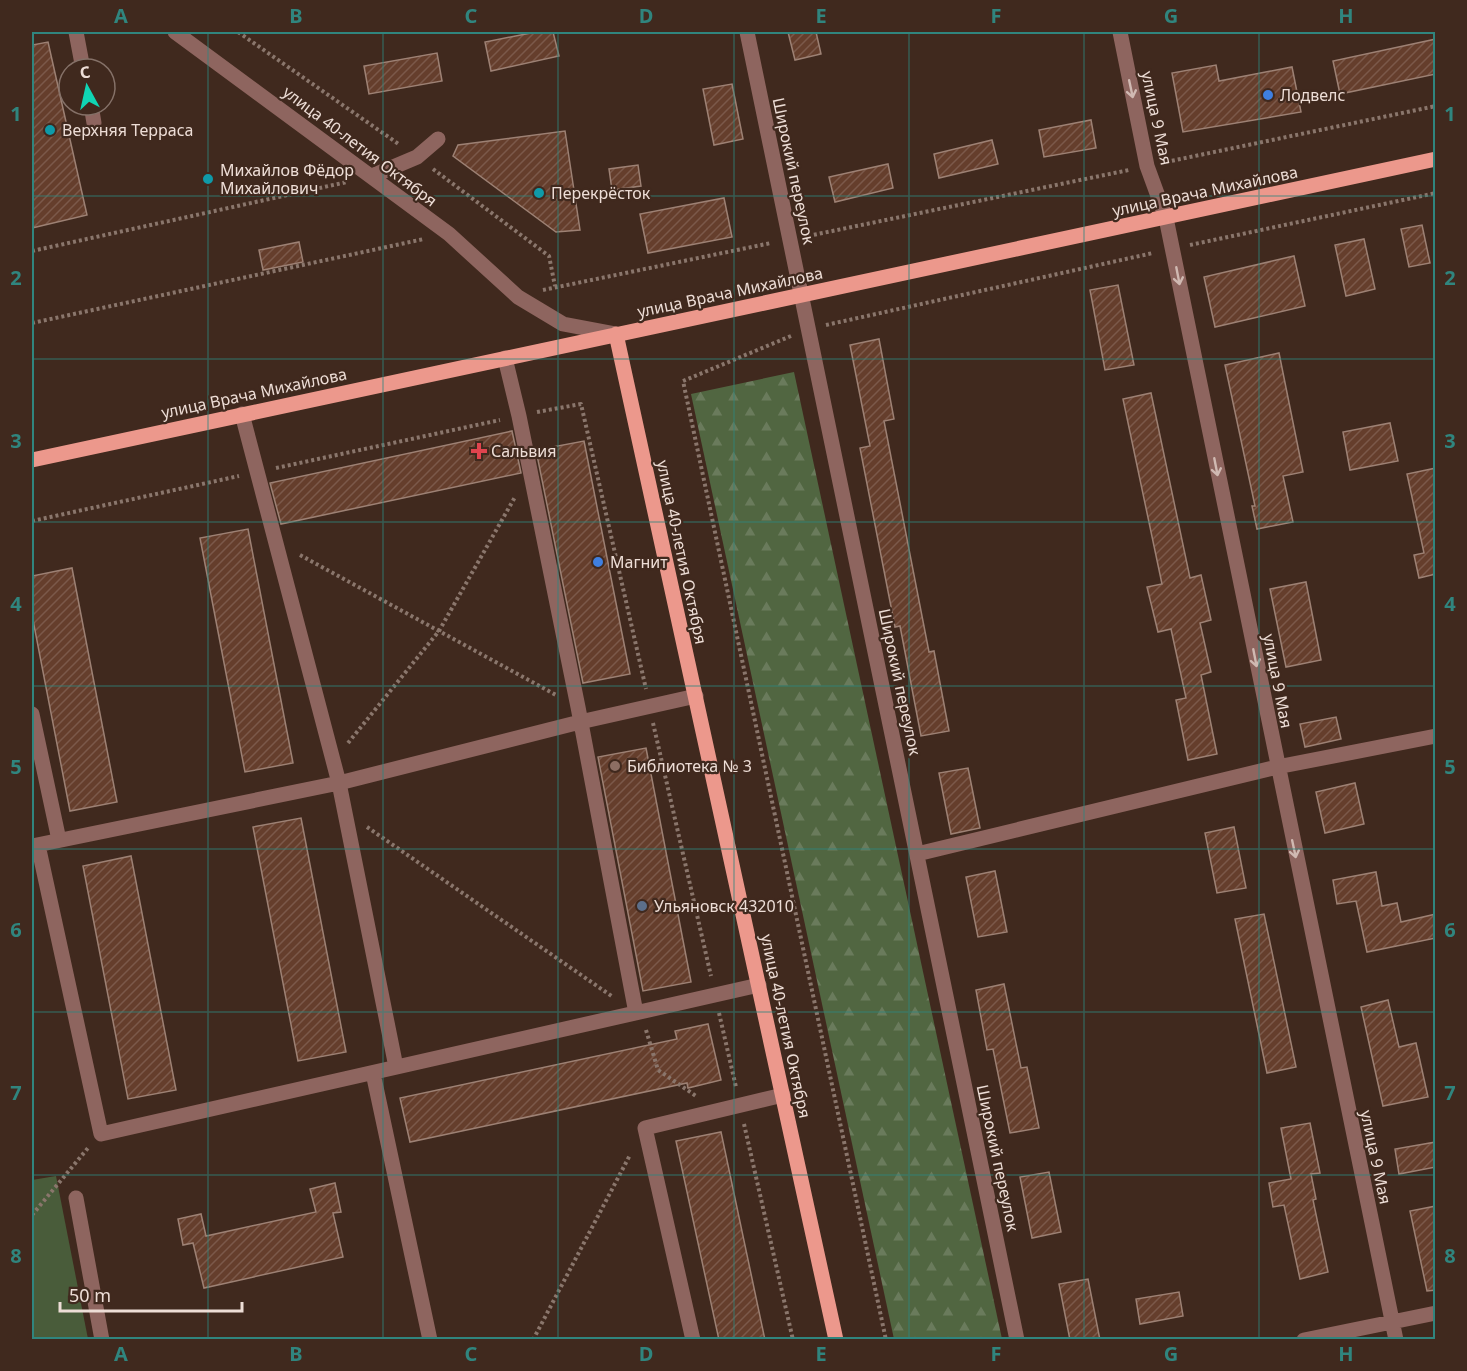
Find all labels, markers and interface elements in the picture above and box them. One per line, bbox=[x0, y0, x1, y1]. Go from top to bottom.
text: A bbox=[114, 2, 128, 29]
text: B bbox=[289, 2, 303, 29]
text: C bbox=[465, 2, 478, 29]
text: D bbox=[639, 2, 653, 29]
text: E bbox=[815, 2, 827, 29]
text: F bbox=[991, 2, 1001, 29]
text: G bbox=[1164, 2, 1178, 29]
text: H bbox=[1338, 2, 1354, 29]
north arrow bbox=[57, 57, 117, 117]
text: С bbox=[78, 61, 92, 84]
street label: улица 9 Мая bbox=[1136, 69, 1178, 167]
one-way arrow bbox=[1126, 79, 1137, 98]
street label: улица 40-летия Октября bbox=[279, 81, 441, 211]
place label: Лодвелс bbox=[1280, 84, 1345, 106]
marker: Лодвелс bbox=[1261, 88, 1275, 102]
street label: Широкий переулок bbox=[768, 96, 820, 247]
text: 1 bbox=[10, 100, 22, 127]
text: 1 bbox=[1444, 100, 1456, 127]
place label: Верхняя Терраса bbox=[62, 119, 193, 141]
marker: Верхняя Терраса bbox=[43, 123, 57, 137]
place label: Михайлов Фёдор Михайлович bbox=[220, 159, 354, 199]
street label: улица Врача Михайлова bbox=[1110, 161, 1300, 221]
marker: Михайлов Фёдор Михайлович bbox=[201, 172, 215, 186]
place label: Перекрёсток bbox=[551, 182, 651, 204]
marker: Перекрёсток bbox=[532, 186, 546, 200]
street label: улица Врача Михайлова bbox=[635, 262, 825, 322]
text: 2 bbox=[10, 264, 22, 291]
text: 2 bbox=[1444, 264, 1456, 291]
one-way arrow bbox=[1173, 265, 1184, 285]
street label: улица Врача Михайлова bbox=[159, 363, 349, 423]
text: 3 bbox=[10, 427, 22, 454]
text: 3 bbox=[1444, 427, 1456, 454]
place label: Сальвия bbox=[491, 440, 556, 462]
marker: Сальвия bbox=[472, 444, 486, 458]
one-way arrow bbox=[1211, 456, 1222, 476]
street label: улица 40-летия Октября bbox=[652, 458, 712, 646]
place label: Магнит bbox=[610, 551, 668, 573]
marker: Магнит bbox=[591, 555, 605, 569]
text: 4 bbox=[10, 590, 22, 617]
text: 4 bbox=[1444, 590, 1456, 617]
street label: Широкий переулок bbox=[874, 607, 926, 758]
street label: улица 9 Мая bbox=[1258, 632, 1298, 730]
one-way arrow bbox=[1250, 648, 1261, 667]
text: 5 bbox=[10, 753, 22, 780]
text: 5 bbox=[1444, 753, 1456, 780]
place label: Библиотека № 3 bbox=[627, 755, 752, 777]
marker: Библиотека № 3 bbox=[608, 759, 622, 773]
one-way arrow bbox=[1289, 839, 1300, 858]
place label: Ульяновск 432010 bbox=[654, 895, 794, 917]
marker: Ульяновск 432010 bbox=[635, 899, 649, 913]
text: 6 bbox=[10, 916, 22, 943]
text: 6 bbox=[1444, 916, 1456, 943]
street label: улица 40-летия Октября bbox=[756, 932, 816, 1120]
text: 7 bbox=[10, 1079, 22, 1106]
text: 7 bbox=[1444, 1079, 1456, 1106]
street label: Широкий переулок bbox=[972, 1083, 1024, 1234]
street label: улица 9 Мая bbox=[1355, 1108, 1397, 1206]
text: 8 bbox=[10, 1242, 22, 1269]
text: 8 bbox=[1444, 1242, 1456, 1269]
scale bar bbox=[60, 1275, 242, 1313]
text: 50 m bbox=[69, 1283, 111, 1307]
text: A bbox=[114, 1340, 128, 1367]
text: B bbox=[289, 1340, 303, 1367]
text: C bbox=[465, 1340, 478, 1367]
text: D bbox=[639, 1340, 653, 1367]
text: E bbox=[815, 1340, 827, 1367]
text: F bbox=[991, 1340, 1001, 1367]
text: G bbox=[1164, 1340, 1178, 1367]
text: H bbox=[1338, 1340, 1354, 1367]

